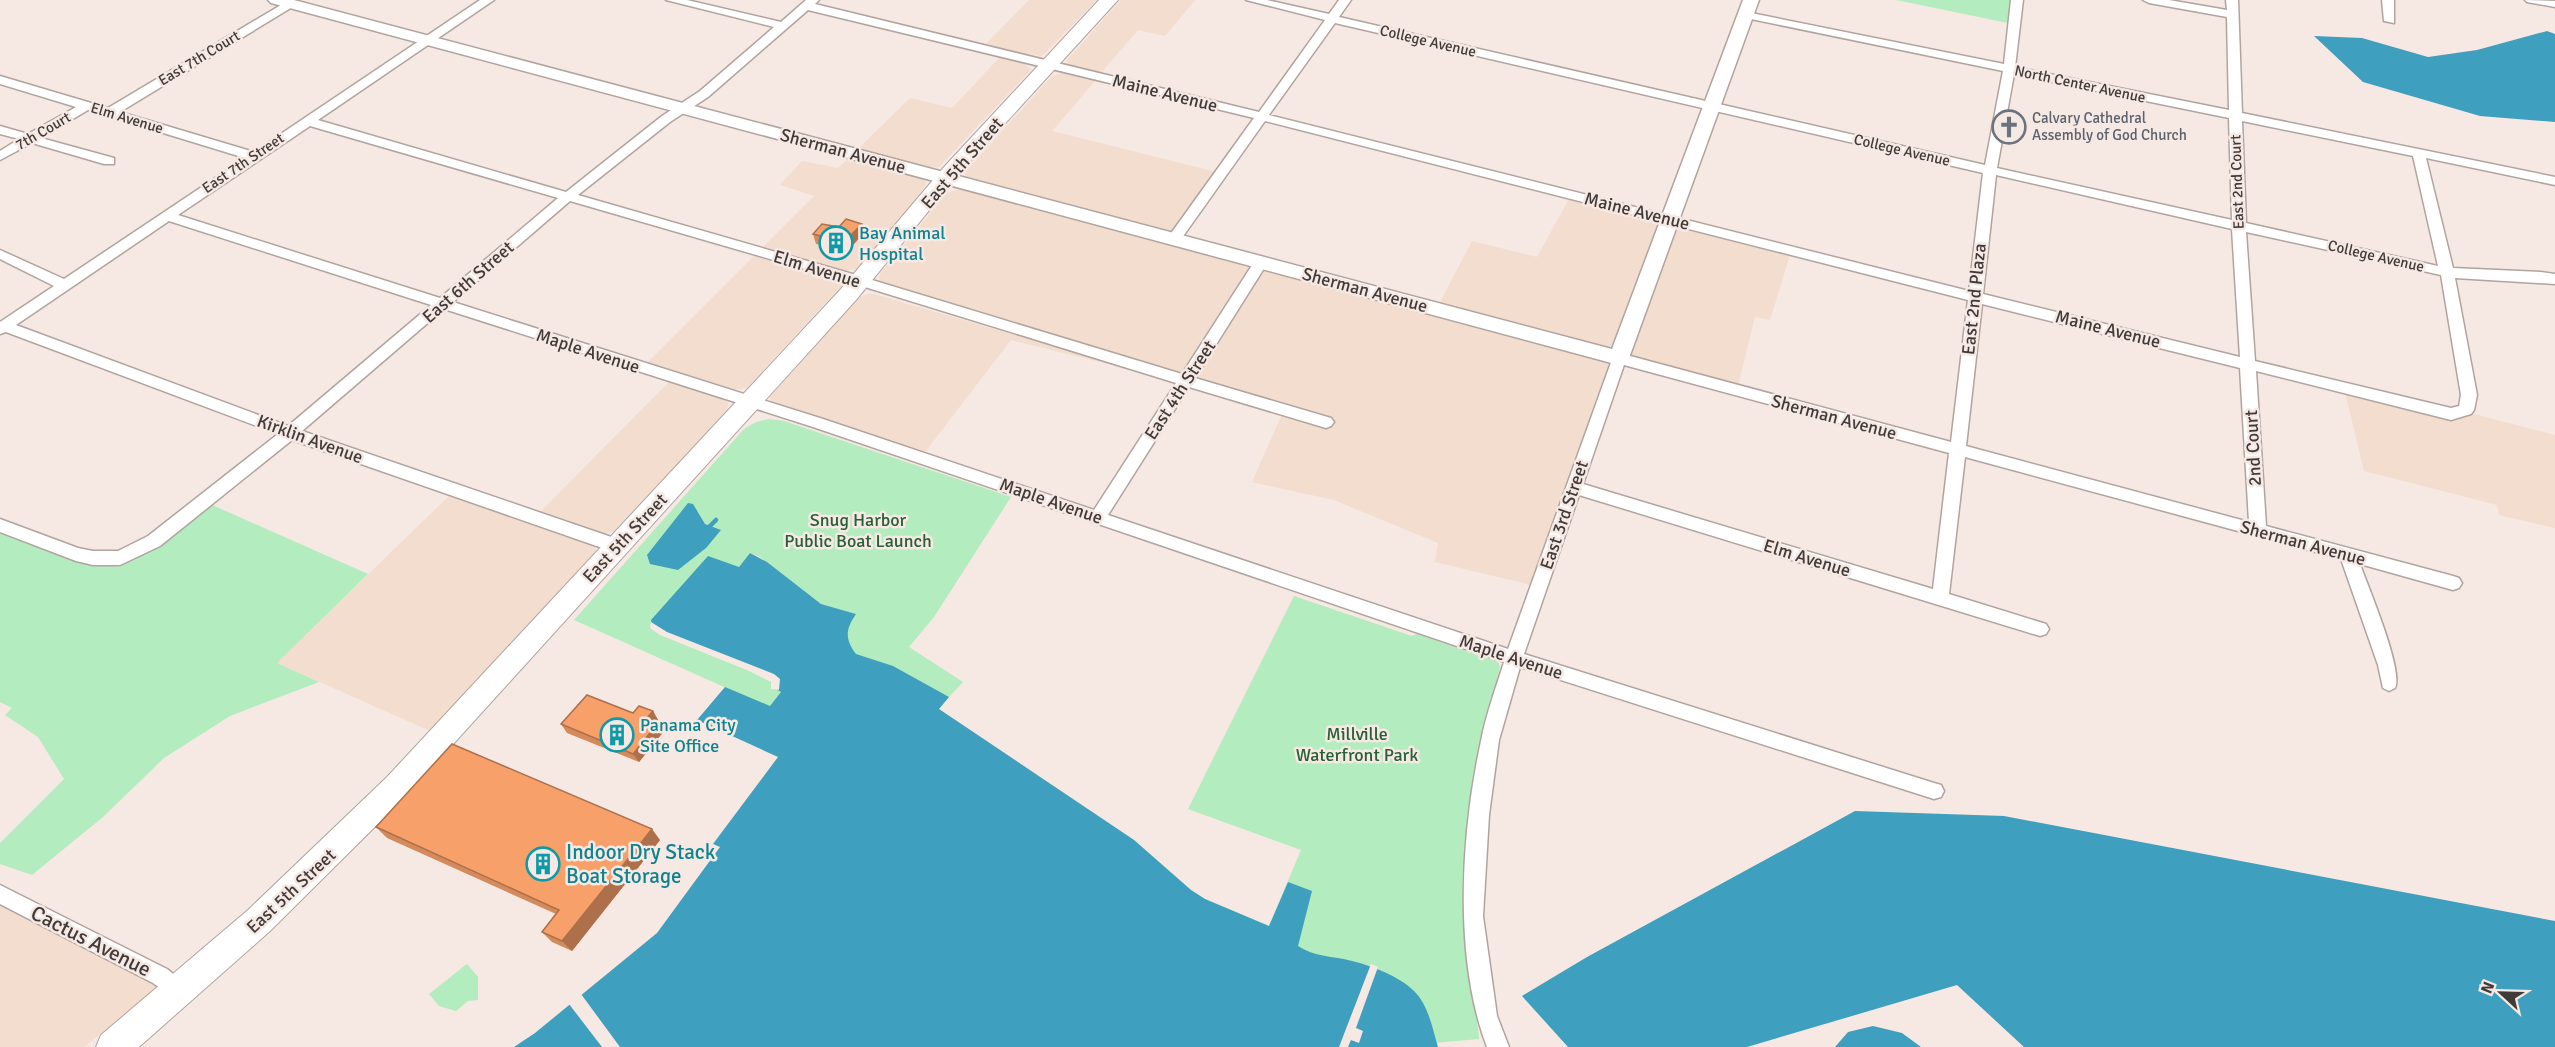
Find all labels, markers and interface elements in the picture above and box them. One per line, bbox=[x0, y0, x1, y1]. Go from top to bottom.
street label: College Avenue bbox=[1378, 21, 1478, 61]
street label: East 7th Court bbox=[155, 27, 243, 89]
street label: North Center Avenue bbox=[2013, 61, 2147, 107]
street label: Maine Avenue bbox=[1110, 69, 1220, 117]
street label: Elm Avenue bbox=[88, 98, 166, 138]
street label: 7th Court bbox=[12, 108, 74, 154]
church icon: Calvary Cathedral Assembly of God Church bbox=[1991, 109, 2027, 145]
place label: Calvary Cathedral Assembly of God Church bbox=[2032, 109, 2187, 144]
street label: East 5th Street bbox=[916, 113, 1008, 213]
street label: Sherman Avenue bbox=[778, 124, 908, 178]
street label: East 7th Street bbox=[199, 129, 287, 197]
street label: College Avenue bbox=[1852, 130, 1952, 170]
street label: East 2nd Court bbox=[2226, 134, 2248, 230]
street label: Maine Avenue bbox=[1582, 187, 1692, 235]
place label: Bay Animal Hospital bbox=[859, 222, 946, 265]
building icon: Bay Animal Hospital bbox=[818, 225, 854, 261]
street label: East 6th Street bbox=[418, 236, 518, 328]
street label: College Avenue bbox=[2326, 236, 2426, 276]
street label: East 2nd Plaza bbox=[1957, 242, 1991, 356]
street label: Elm Avenue bbox=[771, 245, 863, 293]
street label: Sherman Avenue bbox=[1300, 263, 1430, 317]
street label: Maine Avenue bbox=[2053, 305, 2163, 353]
street label: Maple Avenue bbox=[533, 324, 643, 378]
street label: East 4th Street bbox=[1140, 336, 1220, 444]
street label: Sherman Avenue bbox=[1769, 390, 1899, 444]
street label: 2nd Court bbox=[2240, 409, 2266, 487]
street label: Kirklin Avenue bbox=[254, 410, 366, 468]
street label: East 3rd Street bbox=[1535, 458, 1593, 572]
street label: Maple Avenue bbox=[997, 473, 1105, 529]
street label: East 5th Street bbox=[578, 489, 672, 587]
park label: Snug Harbor Public Boat Launch bbox=[784, 509, 932, 552]
street label: Sherman Avenue bbox=[2238, 516, 2368, 570]
street label: Elm Avenue bbox=[1761, 534, 1853, 582]
street label: Maple Avenue bbox=[1456, 630, 1566, 684]
place label: Panama City Site Office bbox=[640, 714, 736, 757]
building icon: Panama City Site Office bbox=[599, 717, 635, 753]
park label: Millville Waterfront Park bbox=[1296, 723, 1418, 766]
place label: Indoor Dry Stack Boat Storage bbox=[566, 839, 716, 889]
street label: East 5th Street bbox=[242, 844, 340, 938]
building icon: Indoor Dry Stack Boat Storage bbox=[525, 846, 561, 882]
street label: Cactus Avenue bbox=[27, 900, 155, 982]
north arrow bbox=[2471, 963, 2531, 1023]
text: N bbox=[2477, 979, 2499, 997]

